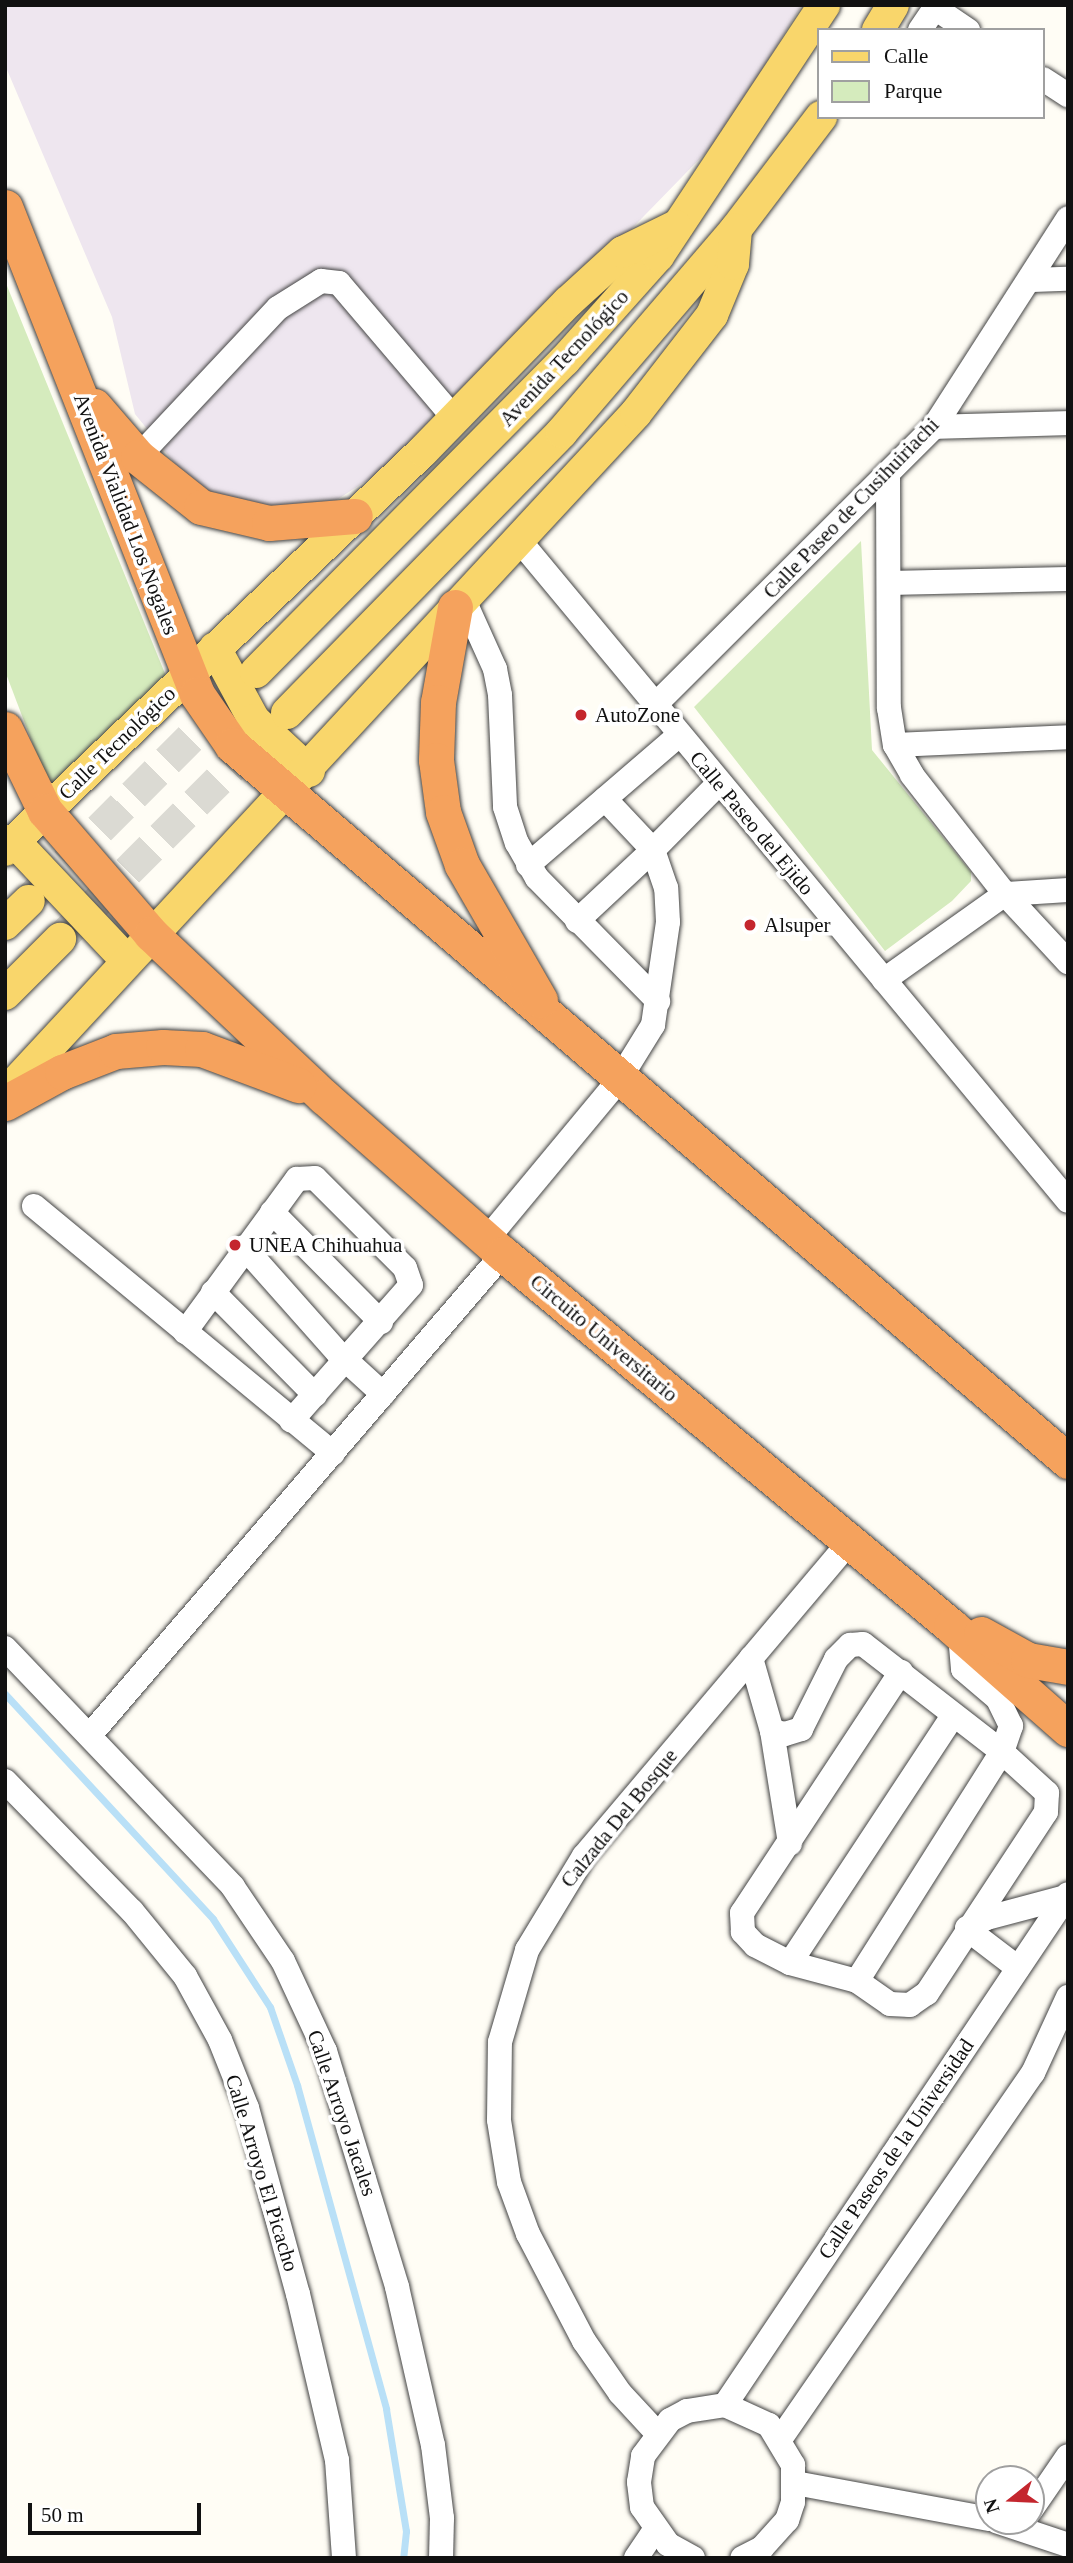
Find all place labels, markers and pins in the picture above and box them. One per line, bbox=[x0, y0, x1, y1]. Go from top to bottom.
place label: AutoZone bbox=[595, 702, 680, 728]
marker: AutoZone bbox=[573, 707, 589, 723]
place label: Alsuper bbox=[764, 912, 830, 938]
marker: Alsuper bbox=[742, 917, 758, 933]
place label: UNEA Chihuahua bbox=[249, 1232, 404, 1258]
marker: UNEA Chihuahua bbox=[227, 1237, 243, 1253]

